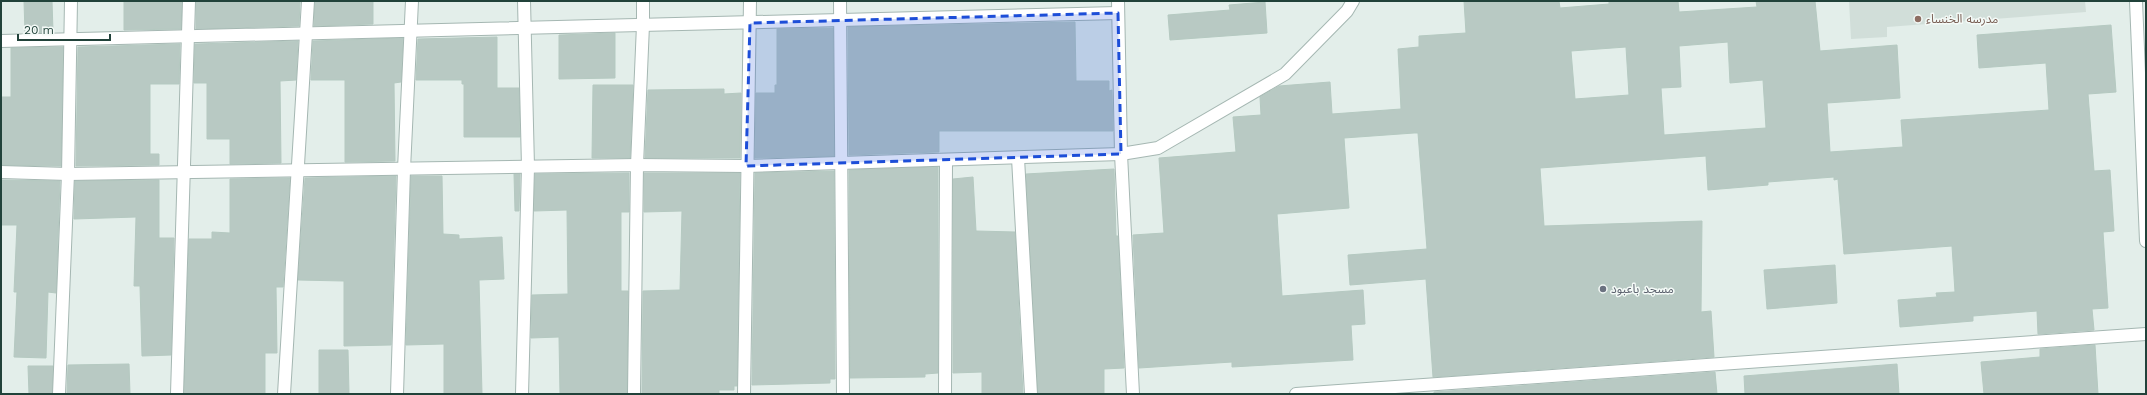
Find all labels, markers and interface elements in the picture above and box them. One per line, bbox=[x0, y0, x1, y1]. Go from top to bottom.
place label: مدرسه الخنساء bbox=[1926, 12, 1998, 26]
marker: مدرسه الخنساء bbox=[1913, 14, 1923, 24]
scale bar bbox=[18, 16, 110, 42]
text: 20 m bbox=[24, 23, 54, 37]
place label: مسجد باعبود bbox=[1611, 282, 1674, 296]
marker: مسجد باعبود bbox=[1598, 284, 1608, 294]

